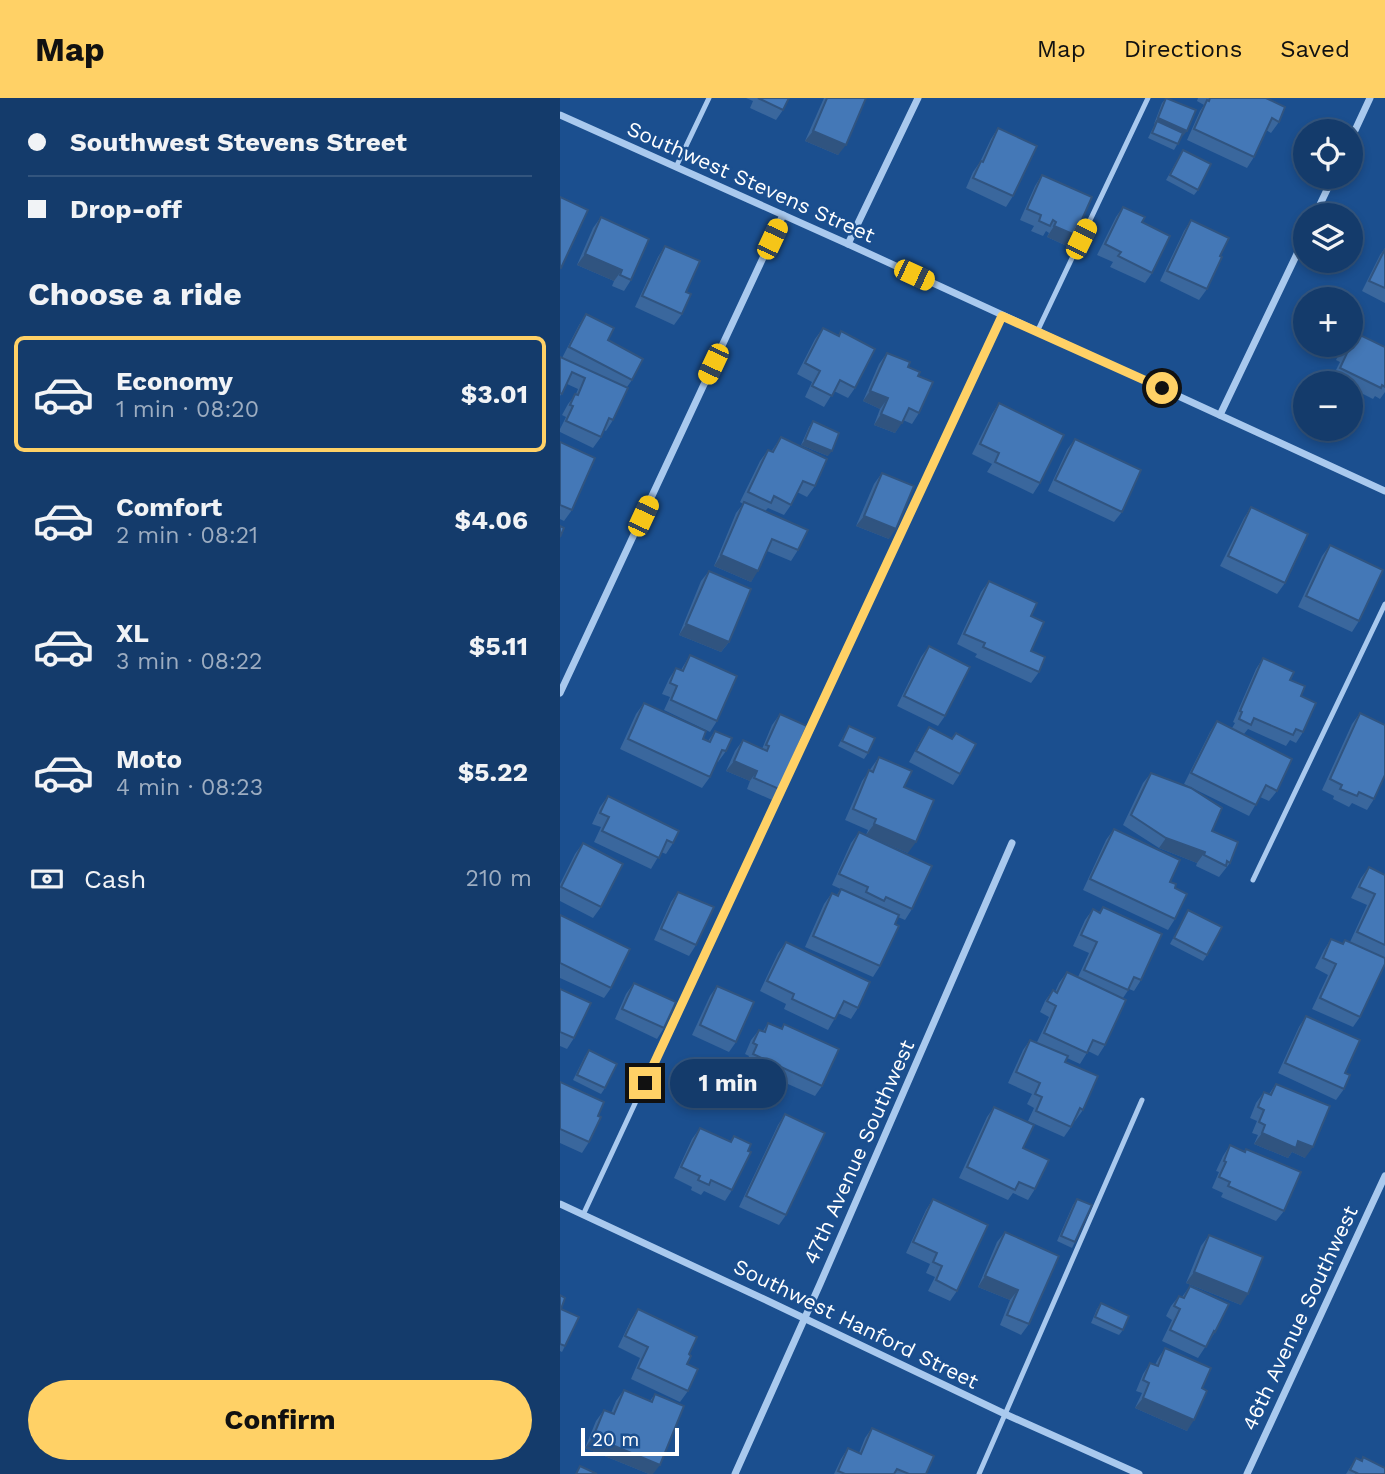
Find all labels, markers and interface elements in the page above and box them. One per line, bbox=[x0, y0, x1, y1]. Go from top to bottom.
text: Map bbox=[35, 30, 105, 69]
text: Map bbox=[1037, 35, 1086, 63]
text: Directions bbox=[1124, 35, 1242, 63]
text: Saved bbox=[1280, 35, 1350, 63]
street label: Southwest Stevens Street bbox=[623, 116, 879, 248]
map controls bbox=[1293, 119, 1363, 441]
button: locate bbox=[1293, 119, 1363, 189]
text: Southwest Stevens Street bbox=[70, 127, 407, 157]
text: Drop-off bbox=[70, 194, 182, 224]
button: layers bbox=[1293, 203, 1363, 273]
car bbox=[754, 216, 791, 262]
car bbox=[1063, 216, 1100, 262]
car bbox=[891, 257, 938, 293]
text: Choose a ride bbox=[28, 275, 242, 313]
button: + bbox=[1293, 287, 1363, 357]
car bbox=[695, 341, 732, 387]
icon: car bbox=[32, 363, 95, 426]
text: Economy bbox=[116, 366, 233, 396]
button: − bbox=[1293, 371, 1363, 441]
route start bbox=[1146, 372, 1178, 404]
text: $3.01 bbox=[461, 379, 528, 409]
text: 1 min · 08:20 bbox=[116, 396, 259, 423]
icon: car bbox=[32, 489, 95, 552]
text: Comfort bbox=[116, 492, 222, 522]
car bbox=[625, 493, 662, 539]
text: $4.06 bbox=[455, 505, 528, 535]
text: 2 min · 08:21 bbox=[116, 522, 258, 549]
icon: car bbox=[32, 615, 95, 678]
text: XL bbox=[116, 618, 149, 648]
text: $5.11 bbox=[469, 631, 528, 661]
text: 3 min · 08:22 bbox=[116, 648, 263, 675]
icon: car bbox=[32, 741, 95, 804]
text: Moto bbox=[116, 744, 182, 774]
text: $5.22 bbox=[458, 757, 528, 787]
text: 4 min · 08:23 bbox=[116, 774, 263, 801]
icon: cash bbox=[28, 860, 66, 898]
text: Cash bbox=[84, 864, 146, 894]
text: 210 m bbox=[466, 865, 532, 892]
street label: 47th Avenue Southwest bbox=[798, 1036, 919, 1268]
callout: 1 min bbox=[670, 1058, 785, 1108]
route end bbox=[629, 1067, 661, 1099]
text: 1 min bbox=[698, 1070, 758, 1097]
street label: 46th Avenue Southwest bbox=[1236, 1201, 1363, 1434]
street label: Southwest Hanford Street bbox=[730, 1253, 983, 1394]
button: Confirm bbox=[28, 1380, 532, 1460]
scale bar bbox=[581, 1425, 679, 1457]
text: 20 m bbox=[592, 1428, 639, 1451]

